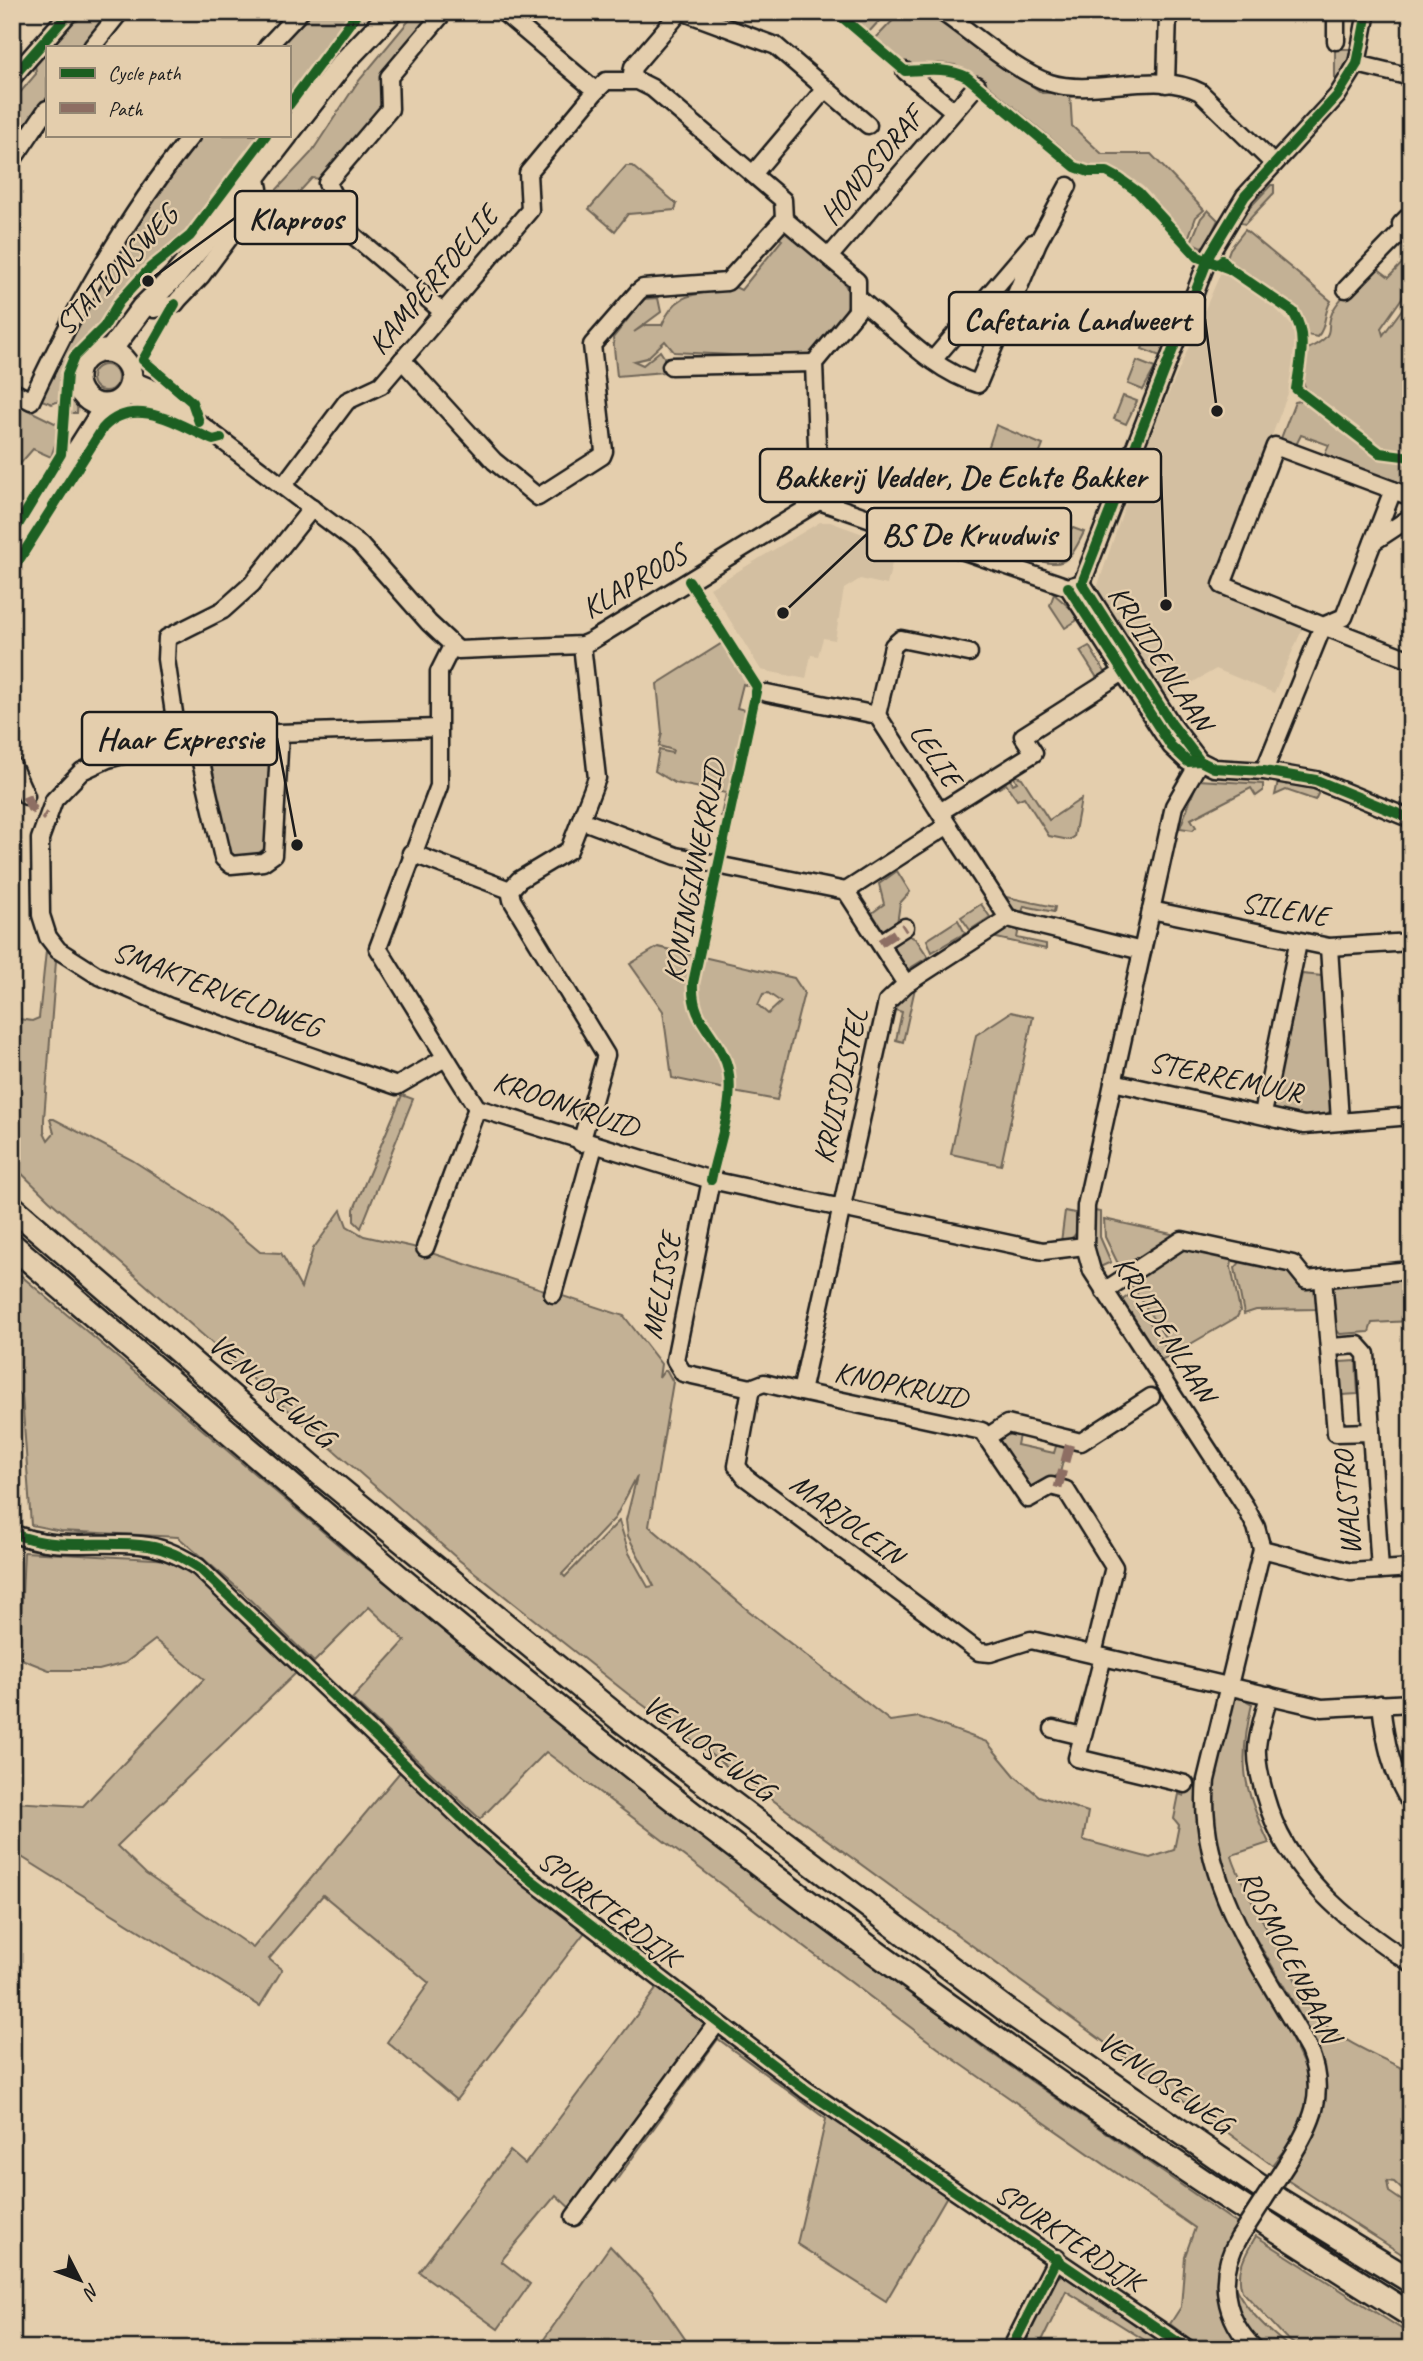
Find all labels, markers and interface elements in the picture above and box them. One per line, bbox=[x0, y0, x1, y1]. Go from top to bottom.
legend bbox=[46, 46, 290, 136]
text: Cycle path bbox=[108, 60, 181, 86]
street label: HONDSDRAF bbox=[811, 95, 935, 232]
text: Path bbox=[108, 96, 144, 122]
callout: Klaproos bbox=[235, 191, 357, 244]
street label: STATIONSWEG bbox=[46, 194, 188, 343]
street label: KAMPERFOELIE bbox=[360, 195, 509, 362]
text: Klaproos bbox=[249, 198, 346, 239]
callout: Cafetaria Landweert bbox=[949, 292, 1205, 345]
text: Cafetaria Landweert bbox=[963, 299, 1194, 340]
callout: Bakkerij Vedder, De Echte Bakker bbox=[760, 449, 1161, 502]
text: Bakkerij Vedder, De Echte Bakker bbox=[774, 456, 1149, 497]
callout: BS De Kruudwis bbox=[867, 508, 1071, 561]
text: BS De Kruudwis bbox=[881, 514, 1059, 555]
street label: KLAPROOS bbox=[575, 533, 696, 627]
street label: KRUIDENLAAN bbox=[1100, 578, 1224, 741]
callout: Haar Expressie bbox=[82, 712, 277, 765]
street label: LELIE bbox=[901, 716, 973, 797]
text: Haar Expressie bbox=[97, 718, 266, 759]
street label: KONINGINNEKRUID bbox=[654, 754, 735, 985]
street label: SILENE bbox=[1238, 883, 1335, 936]
street label: SMAKTERVELDWEG bbox=[107, 932, 330, 1047]
street label: KRUISDISTEL bbox=[804, 1004, 876, 1167]
street label: STERREMUUR bbox=[1146, 1042, 1308, 1112]
street label: KROONKRUID bbox=[489, 1062, 646, 1147]
street label: MELISSE bbox=[632, 1226, 691, 1342]
street label: KRUIDENLAAN bbox=[1105, 1248, 1227, 1413]
street label: VENLOSEWEG bbox=[201, 1325, 346, 1458]
street label: KNOPKRUID bbox=[831, 1352, 973, 1418]
street label: WALSTRO bbox=[1324, 1446, 1370, 1556]
street label: MARJOLEIN bbox=[783, 1464, 914, 1576]
street label: VENLOSEWEG bbox=[636, 1685, 786, 1811]
street label: SPURKTERDIJK bbox=[530, 1841, 692, 1979]
street label: ROSMOLENBAAN bbox=[1230, 1863, 1352, 2053]
street label: VENLOSEWEG bbox=[1090, 2022, 1243, 2144]
street label: SPURKTERDIJK bbox=[988, 2174, 1155, 2303]
north arrow bbox=[46, 2246, 116, 2316]
text: N bbox=[77, 2278, 105, 2306]

